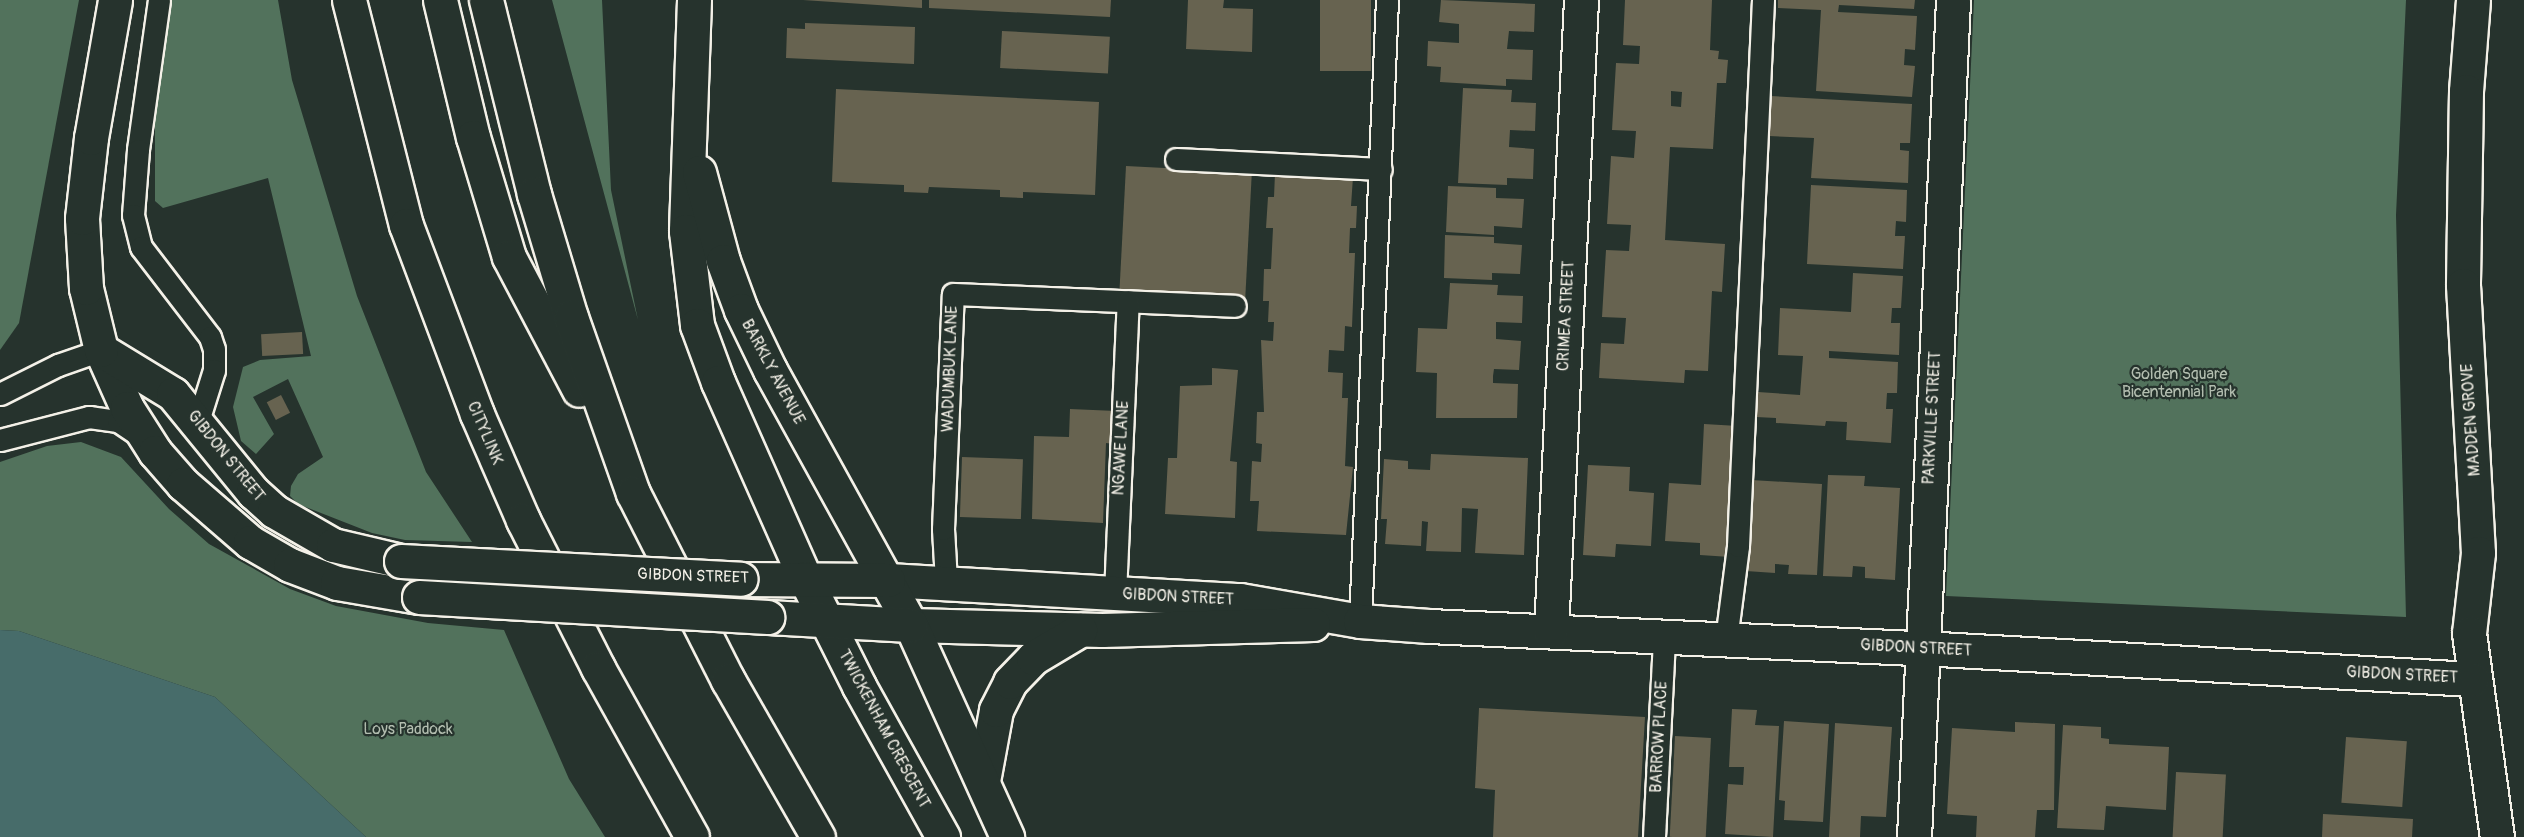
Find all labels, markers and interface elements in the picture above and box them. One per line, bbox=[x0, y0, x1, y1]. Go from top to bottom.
street label: CRIMEA STREET bbox=[1554, 260, 1578, 372]
street label: WADUMBUK LANE bbox=[938, 305, 962, 433]
street label: BARKLY AVENUE bbox=[737, 316, 809, 428]
street label: PARKVILLE STREET bbox=[1919, 351, 1945, 485]
street label: MADDEN GROVE bbox=[2457, 363, 2485, 477]
park label: Golden Square Bicentennial Park bbox=[2122, 364, 2236, 402]
street label: CITYLINK bbox=[463, 399, 507, 467]
street label: NGAWE LANE bbox=[1109, 400, 1133, 496]
street label: GIBDON STREET bbox=[183, 407, 269, 505]
street label: GIBDON STREET bbox=[637, 564, 749, 588]
street label: GIBDON STREET bbox=[1122, 584, 1234, 610]
street label: GIBDON STREET bbox=[1860, 635, 1972, 661]
street label: TWICKENHAM CRESCENT bbox=[834, 647, 934, 811]
street label: GIBDON STREET bbox=[2346, 662, 2458, 688]
street label: BARROW PLACE bbox=[1646, 681, 1672, 793]
park label: Loys Paddock bbox=[363, 719, 453, 739]

